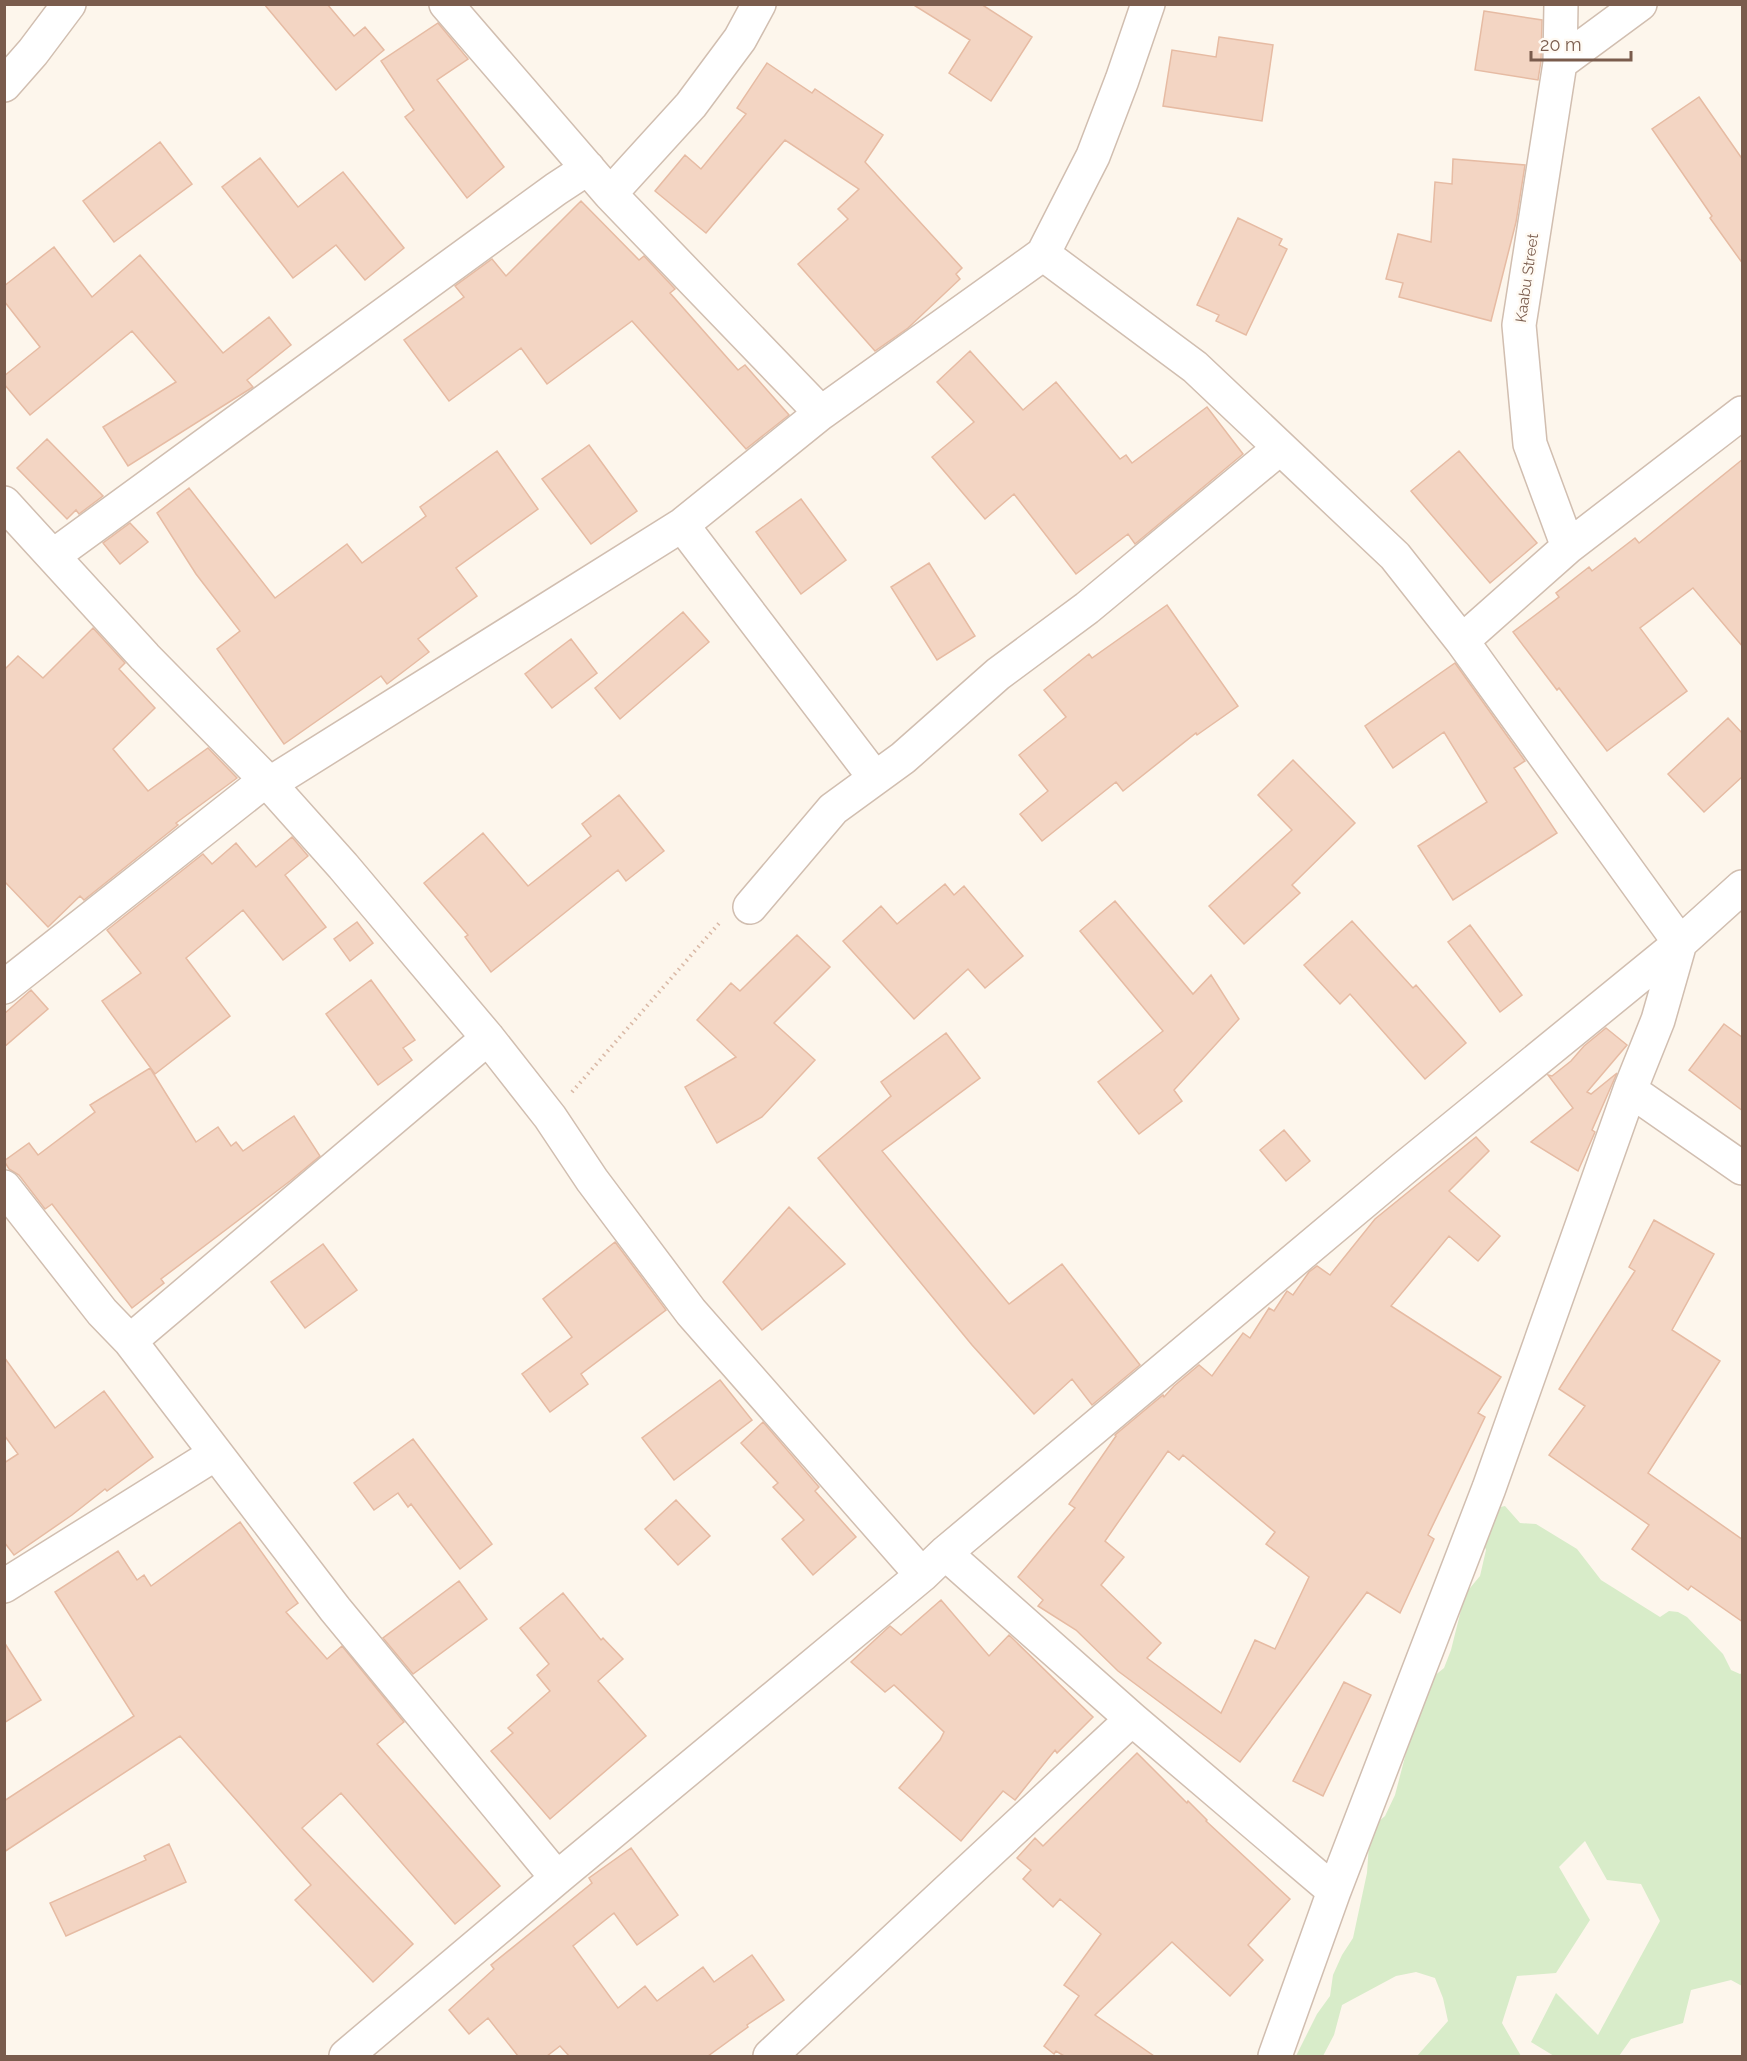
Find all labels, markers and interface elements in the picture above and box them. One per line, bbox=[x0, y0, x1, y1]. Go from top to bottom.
scale bar bbox=[1531, 24, 1632, 62]
text: 20 m bbox=[1540, 34, 1582, 55]
street label: Kaabu Street bbox=[1512, 232, 1542, 324]

